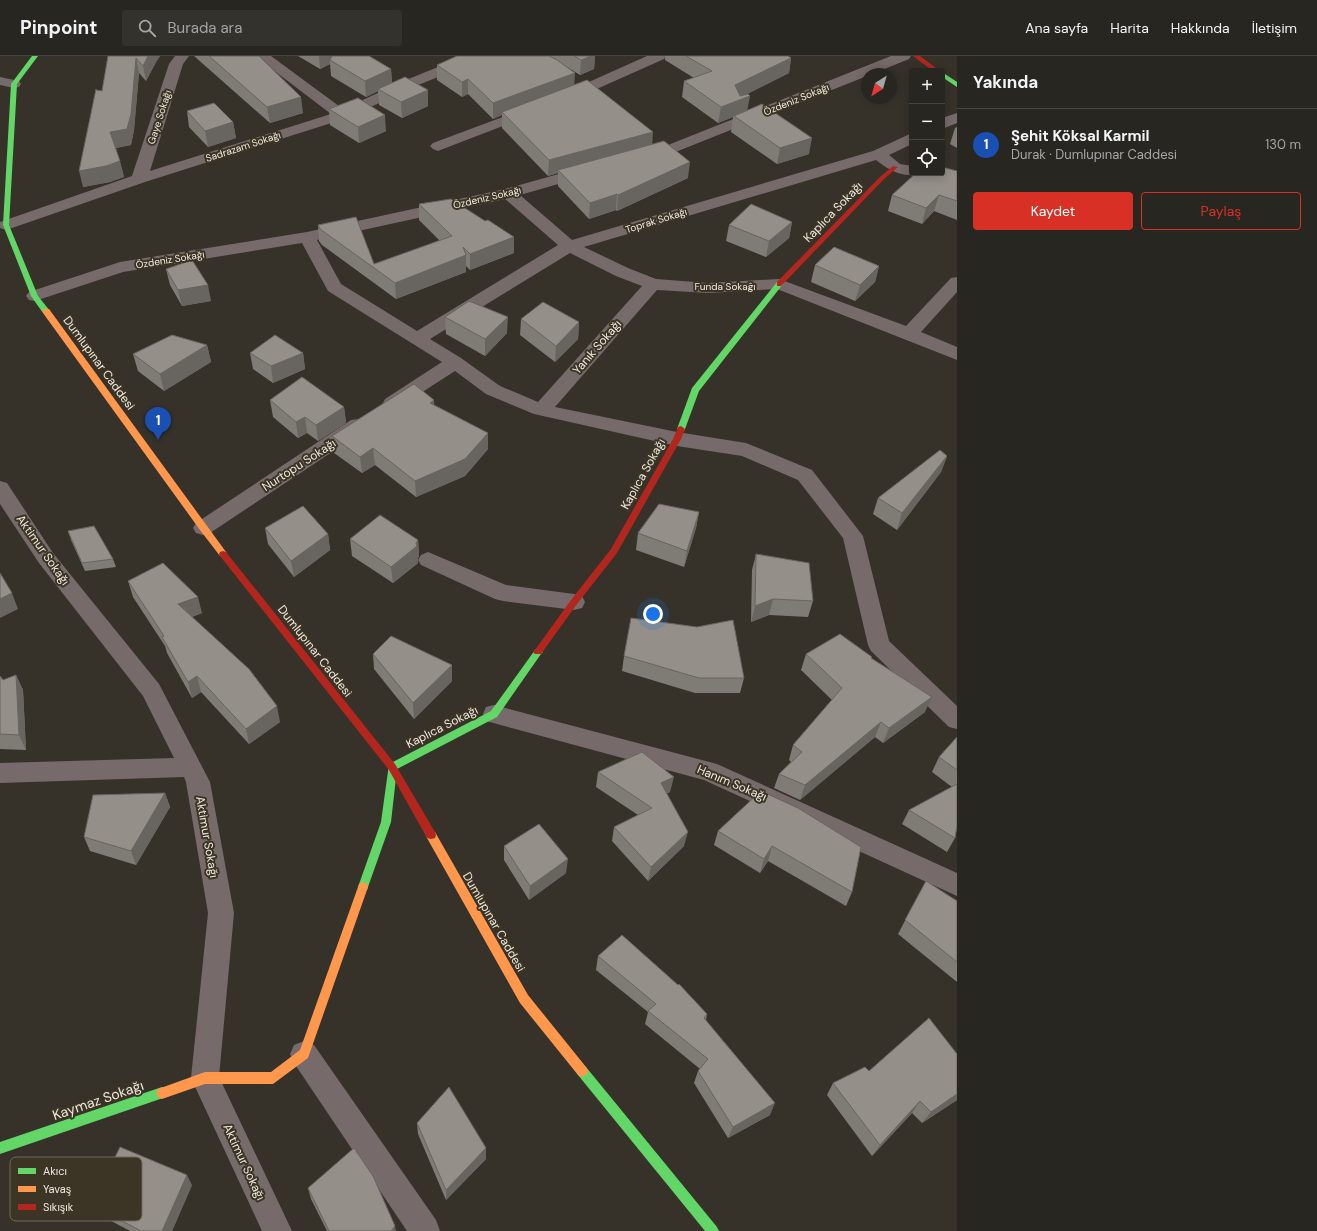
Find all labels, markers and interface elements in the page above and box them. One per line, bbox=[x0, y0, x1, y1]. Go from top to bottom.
search box bbox=[122, 10, 402, 46]
text: Pinpoint bbox=[20, 15, 98, 40]
icon: search bbox=[136, 17, 158, 39]
text: Burada ara bbox=[168, 18, 242, 38]
text: Ana sayfa bbox=[1025, 19, 1088, 37]
text: Harita bbox=[1110, 19, 1149, 37]
text: Hakkında bbox=[1171, 19, 1230, 37]
text: İletişim bbox=[1252, 19, 1297, 37]
north arrow bbox=[861, 68, 897, 104]
map controls bbox=[909, 68, 945, 176]
button: + bbox=[909, 68, 945, 104]
text: Yakında bbox=[973, 71, 1038, 93]
street label: Özdeniz Sokağı bbox=[762, 80, 831, 119]
street label: Gaye Sokağı bbox=[145, 88, 174, 146]
button: − bbox=[909, 104, 945, 140]
text: Şehit Köksal Karmil bbox=[1011, 126, 1150, 146]
street label: Sadrazam Sokağı bbox=[204, 128, 282, 165]
text: 1 bbox=[984, 136, 988, 153]
text: 130 m bbox=[1265, 136, 1301, 153]
button: locate bbox=[909, 140, 945, 176]
text: Durak · Dumlupınar Caddesi bbox=[1011, 146, 1177, 163]
street label: Kaplıca Sokağı bbox=[800, 178, 866, 246]
street label: Özdeniz Sokağı bbox=[452, 183, 522, 212]
button: Kaydet bbox=[973, 192, 1133, 230]
button: Paylaş bbox=[1141, 192, 1301, 230]
street label: Toprak Sokağı bbox=[624, 205, 689, 236]
street label: Özdeniz Sokağı bbox=[135, 248, 205, 271]
street label: Funda Sokağı bbox=[694, 280, 756, 293]
street label: Dumlupınar Caddesi bbox=[60, 313, 138, 413]
street label: Yanık Sokağı bbox=[569, 316, 625, 378]
pin: 1 bbox=[145, 407, 171, 440]
street label: Nurtopu Sokağı bbox=[259, 435, 339, 495]
street label: Kaplıca Sokağı bbox=[617, 436, 669, 512]
street label: Aktimur Sokağı bbox=[13, 512, 73, 588]
street label: Dumlupınar Caddesi bbox=[274, 602, 356, 700]
your location bbox=[643, 604, 663, 624]
street label: Kaplıca Sokağı bbox=[403, 702, 481, 752]
street label: Hanım Sokağı bbox=[695, 761, 769, 805]
street label: Aktimur Sokağı bbox=[192, 795, 222, 879]
street label: Dumlupınar Caddesi bbox=[459, 869, 529, 975]
street label: Kaymaz Sokağı bbox=[50, 1076, 146, 1124]
street label: Aktimur Sokağı bbox=[219, 1121, 269, 1203]
legend bbox=[10, 1157, 142, 1221]
text: Akıcı bbox=[43, 1164, 67, 1178]
text: Yavaş bbox=[43, 1182, 71, 1196]
text: Sıkışık bbox=[43, 1200, 74, 1214]

